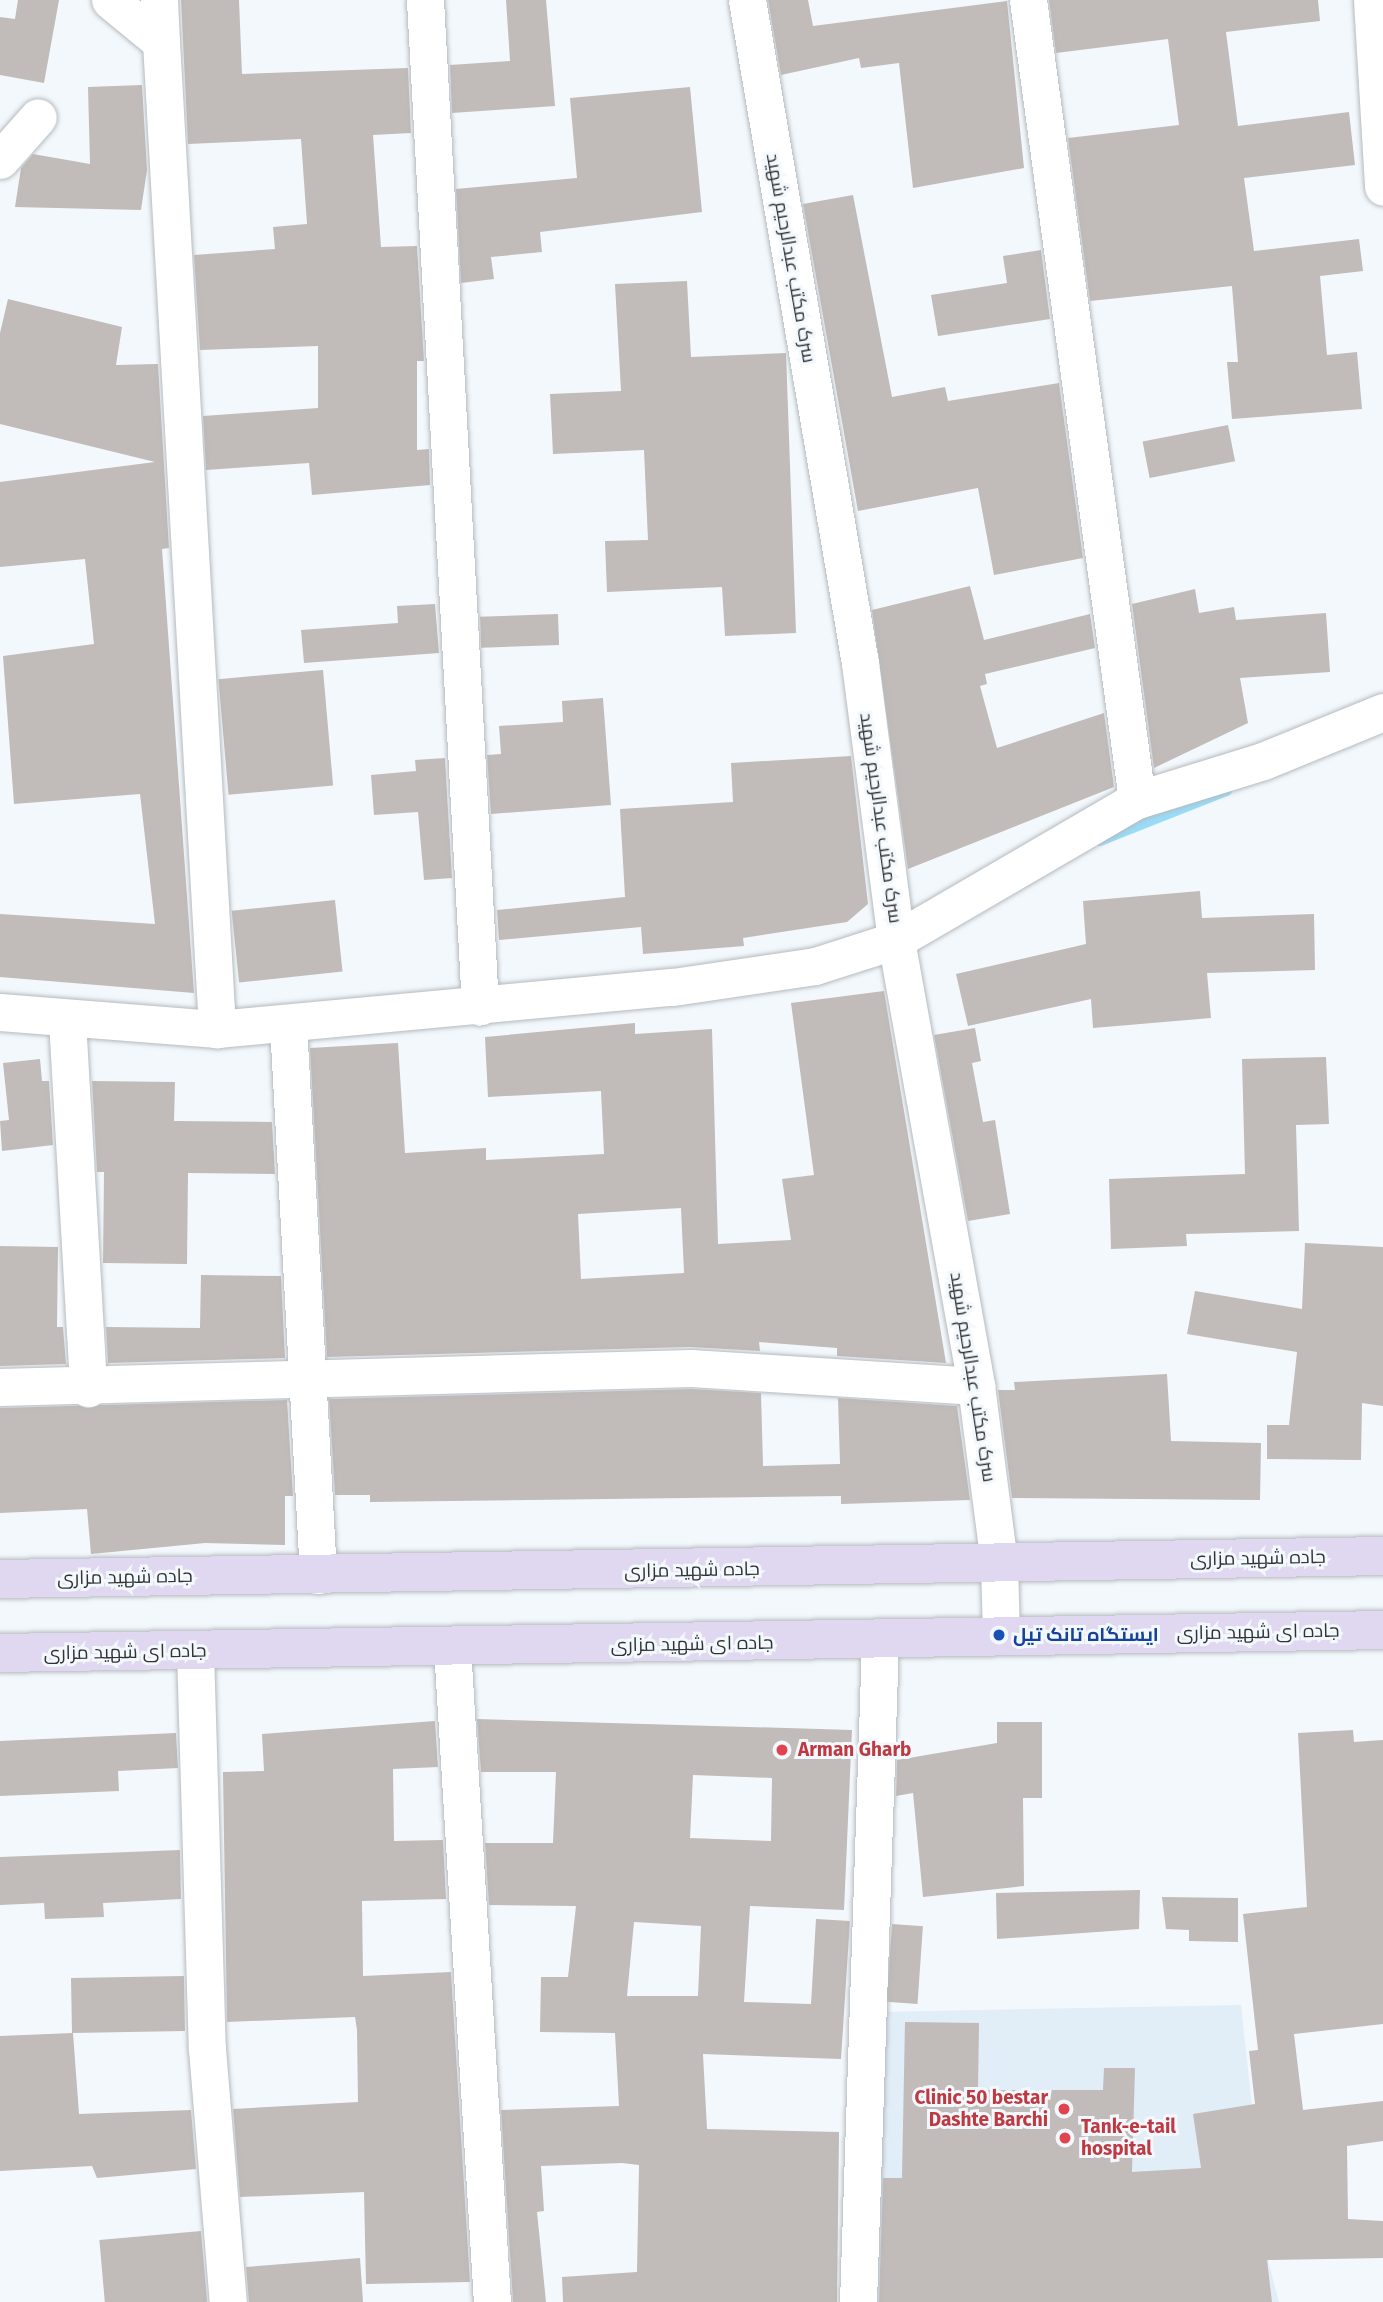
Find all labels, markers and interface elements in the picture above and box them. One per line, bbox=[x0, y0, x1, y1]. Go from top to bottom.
street label: سرک مکتب عبدالرحیم شهید bbox=[761, 151, 821, 365]
street label: سرک مکتب عبدالرحیم شهید bbox=[855, 711, 907, 925]
street label: سرک مکتب عبدالرحیم شهید bbox=[945, 1270, 1001, 1484]
street label: جاده شهید مزاری bbox=[1190, 1545, 1326, 1571]
street label: جاده شهید مزاری bbox=[624, 1557, 760, 1583]
street label: جاده شهید مزاری bbox=[57, 1564, 193, 1590]
street label: جاده ای شهید مزاری bbox=[1176, 1619, 1340, 1645]
place label: ایستگاه تانک تیل bbox=[1013, 1624, 1159, 1646]
marker: ایستگاه تانک تیل bbox=[991, 1627, 1007, 1643]
street label: جاده ای شهید مزاری bbox=[610, 1631, 774, 1657]
street label: جاده ای شهید مزاری bbox=[43, 1639, 207, 1665]
place label: Arman Gharb bbox=[798, 1739, 911, 1761]
marker: Arman Gharb bbox=[772, 1740, 792, 1760]
place label: Clinic 50 bestar Dashte Barchi bbox=[914, 2087, 1048, 2131]
marker: Clinic 50 bestar Dashte Barchi bbox=[1054, 2099, 1074, 2119]
place label: Tank-e-tail hospital bbox=[1081, 2116, 1176, 2160]
marker: Tank-e-tail hospital bbox=[1055, 2128, 1075, 2148]

